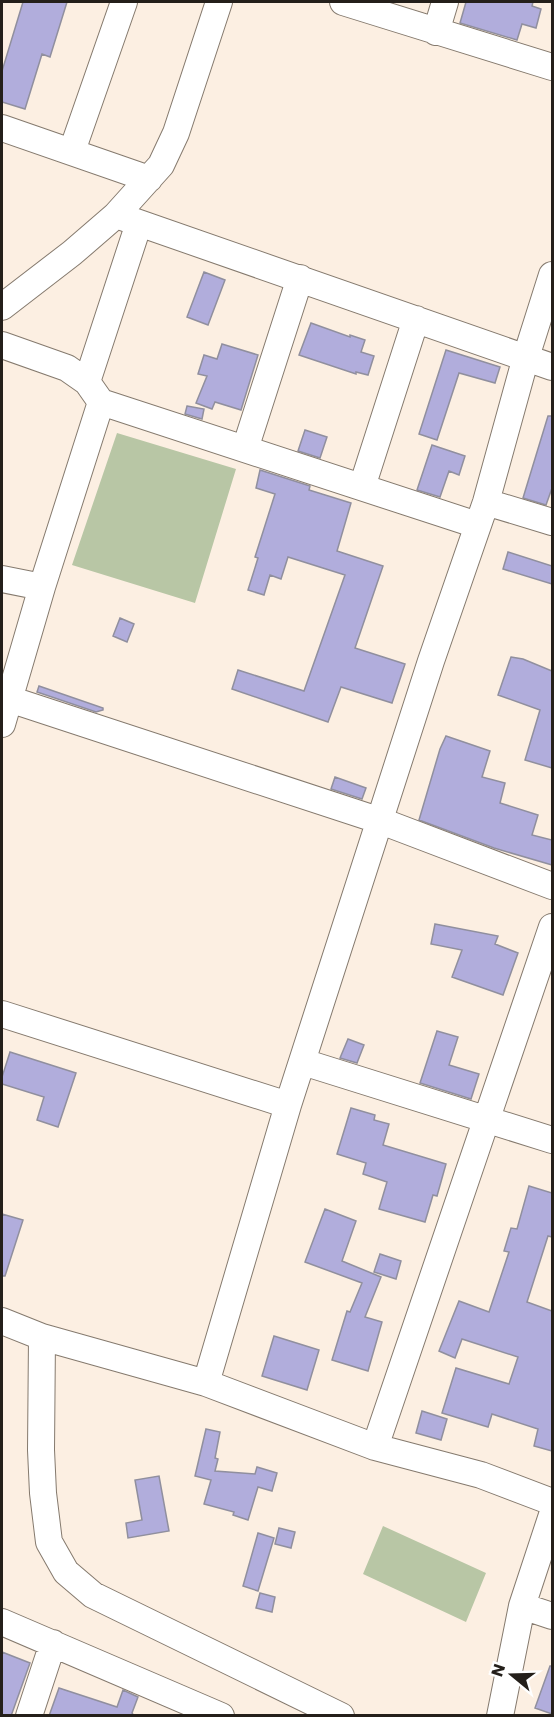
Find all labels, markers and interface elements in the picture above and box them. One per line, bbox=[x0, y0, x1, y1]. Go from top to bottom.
north arrow bbox=[482, 1645, 542, 1705]
text: N bbox=[485, 1661, 511, 1680]

